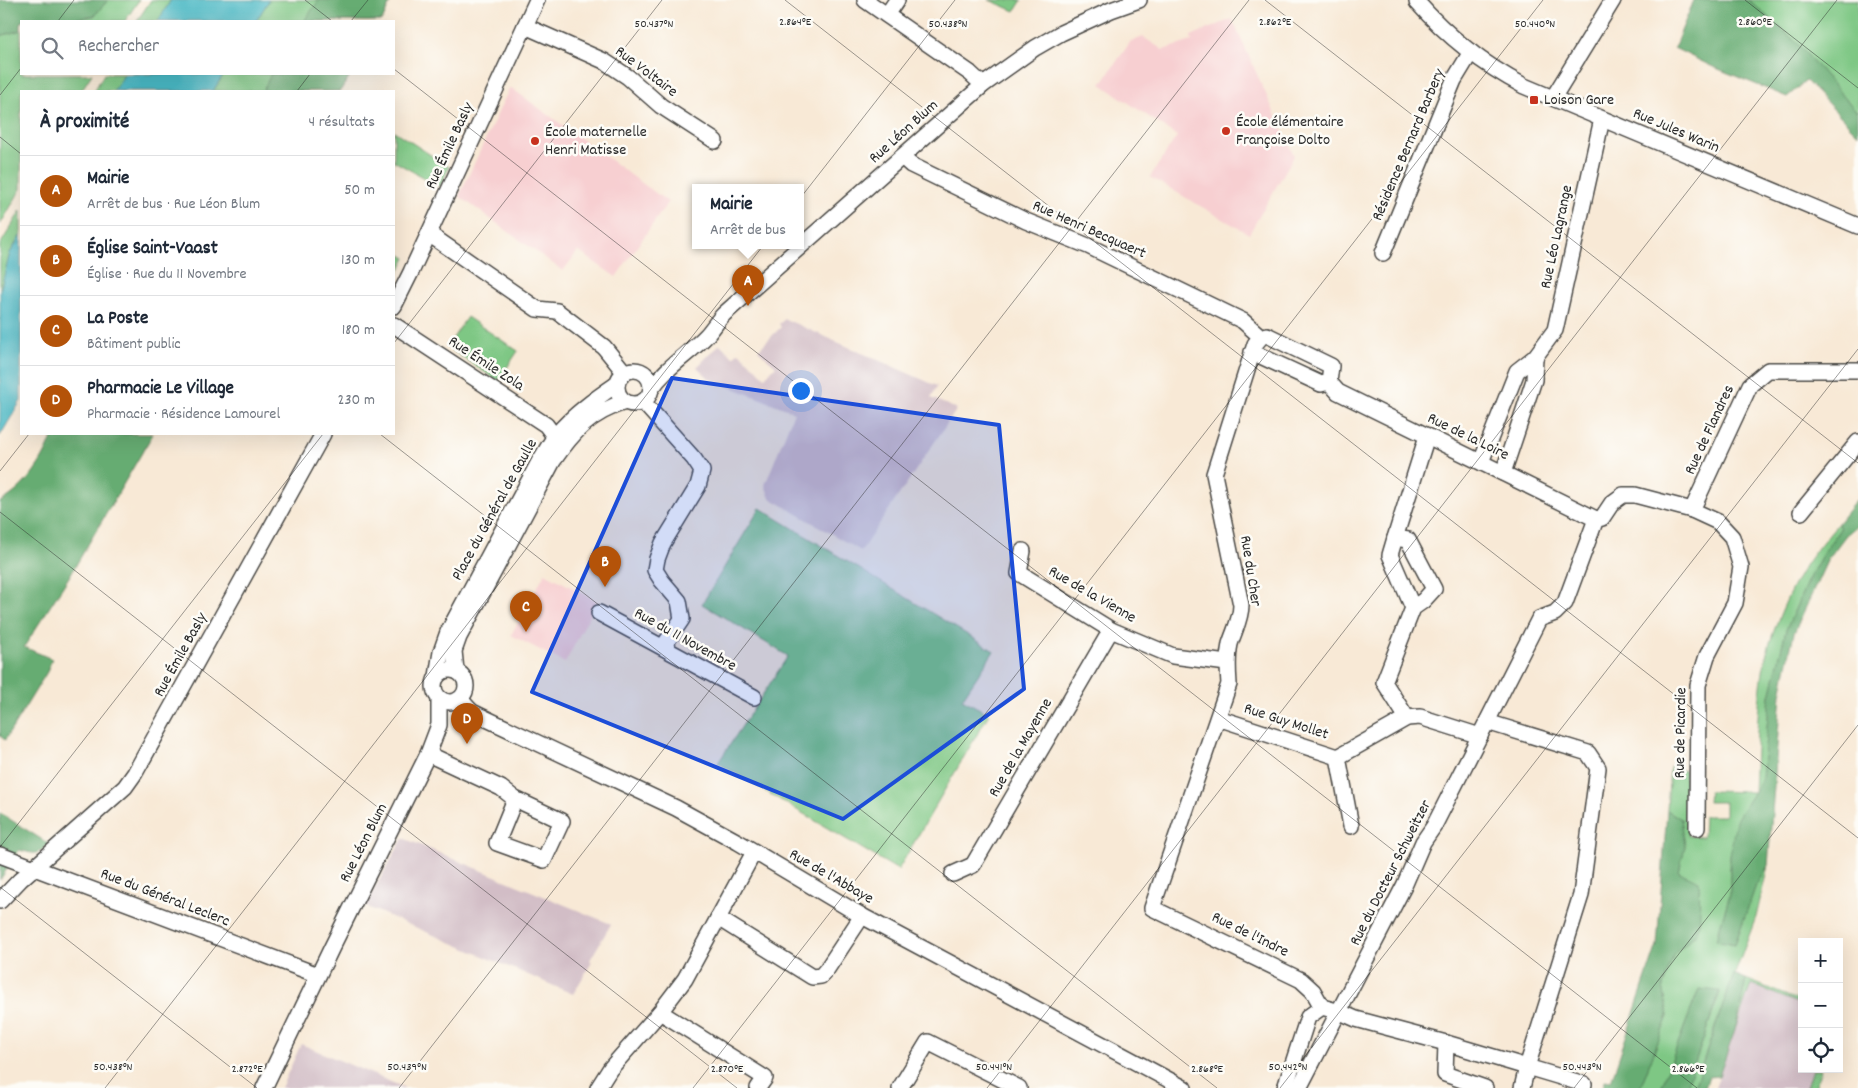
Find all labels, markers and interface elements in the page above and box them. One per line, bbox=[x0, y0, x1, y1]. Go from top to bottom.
text: 2.864°E bbox=[779, 14, 812, 31]
text: 2.862°E bbox=[1259, 14, 1292, 31]
text: 2.860°E bbox=[1738, 14, 1772, 31]
text: 50.437°N bbox=[635, 16, 673, 33]
text: 50.438°N bbox=[929, 16, 968, 33]
text: 50.440°N bbox=[1515, 16, 1555, 33]
search box bbox=[20, 20, 395, 75]
icon: search bbox=[38, 34, 66, 62]
text: Rechercher bbox=[78, 34, 159, 61]
street label: Rue Voltaire bbox=[610, 41, 682, 103]
street label: Résidence Bernard Barbery bbox=[1366, 65, 1452, 225]
place label: Loison Gare bbox=[1544, 89, 1614, 112]
marker: Loison Gare bbox=[1528, 94, 1540, 106]
street label: Rue Léon Blum bbox=[864, 95, 944, 169]
street label: Rue Émile Basly bbox=[420, 98, 480, 193]
street label: Rue Jules Warin bbox=[1629, 102, 1723, 160]
text: À proximité bbox=[40, 108, 129, 138]
text: 4 résultats bbox=[308, 111, 375, 134]
place label: École élémentaire Françoise Dolto bbox=[1236, 111, 1344, 152]
place label: École maternelle Henri Matisse bbox=[545, 121, 647, 162]
marker: École élémentaire Françoise Dolto bbox=[1220, 125, 1232, 137]
marker: École maternelle Henri Matisse bbox=[529, 135, 541, 147]
text: Mairie bbox=[87, 166, 129, 193]
text: A bbox=[52, 179, 60, 202]
text: 50 m bbox=[344, 179, 375, 202]
street label: Rue Léo Lagrange bbox=[1535, 183, 1579, 291]
popup bbox=[692, 184, 804, 249]
text: Mairie bbox=[710, 192, 753, 219]
text: Arrêt de bus · Rue Léon Blum bbox=[87, 193, 260, 216]
street label: Rue Henri Becquaert bbox=[1029, 195, 1149, 265]
text: Arrêt de bus bbox=[710, 219, 786, 242]
text: Église Saint-Vaast bbox=[87, 236, 218, 263]
text: B bbox=[52, 249, 60, 272]
text: 130 m bbox=[341, 249, 375, 272]
text: Église · Rue du 11 Novembre bbox=[87, 263, 247, 286]
pin: A bbox=[732, 265, 764, 306]
text: La Poste bbox=[87, 306, 148, 333]
text: C bbox=[52, 319, 60, 342]
text: 180 m bbox=[342, 319, 375, 342]
street label: Rue Émile Zola bbox=[443, 331, 529, 397]
text: Bâtiment public bbox=[87, 333, 181, 356]
text: Pharmacie Le Village bbox=[87, 376, 234, 403]
your location bbox=[788, 378, 814, 404]
street label: Rue de Flandres bbox=[1679, 381, 1741, 479]
text: D bbox=[52, 389, 60, 412]
text: 230 m bbox=[338, 389, 375, 412]
text: Pharmacie · Résidence Lamourel bbox=[87, 403, 280, 426]
street label: Rue de la Loire bbox=[1423, 407, 1513, 467]
street label: Place du Général de Gaulle bbox=[446, 435, 544, 585]
street label: Rue du Cher bbox=[1233, 534, 1267, 608]
pin: B bbox=[589, 546, 621, 587]
street label: Rue de la Vienne bbox=[1044, 561, 1140, 629]
pin: C bbox=[510, 591, 542, 632]
street label: Rue du 11 Novembre bbox=[630, 602, 740, 678]
street label: Rue Émile Basly bbox=[148, 608, 214, 701]
street label: Rue de Picardie bbox=[1669, 687, 1693, 779]
street label: Rue de la Mayenne bbox=[983, 694, 1059, 802]
street label: Rue Guy Mollet bbox=[1241, 698, 1331, 746]
pin: D bbox=[451, 703, 483, 744]
street label: Rue du Docteur Schweitzer bbox=[1344, 796, 1438, 950]
street label: Rue Léon Blum bbox=[334, 799, 394, 887]
street label: Rue de l'Abbaye bbox=[784, 843, 878, 911]
street label: Rue du Général Leclerc bbox=[97, 863, 233, 933]
street label: Rue de l'Indre bbox=[1207, 906, 1293, 964]
map controls bbox=[1798, 938, 1843, 1073]
button: + bbox=[1798, 938, 1843, 983]
button: − bbox=[1798, 983, 1843, 1028]
button: locate bbox=[1798, 1028, 1843, 1073]
text: 50.438°N bbox=[94, 1059, 133, 1076]
text: 50.439°N bbox=[387, 1059, 427, 1076]
text: 50.441°N bbox=[976, 1059, 1012, 1076]
text: 50.442°N bbox=[1268, 1059, 1308, 1076]
text: 50.443°N bbox=[1562, 1059, 1602, 1076]
text: 2.872°E bbox=[231, 1061, 263, 1078]
text: 2.870°E bbox=[711, 1061, 744, 1078]
text: 2.868°E bbox=[1191, 1061, 1224, 1078]
text: 2.866°E bbox=[1671, 1061, 1705, 1078]

